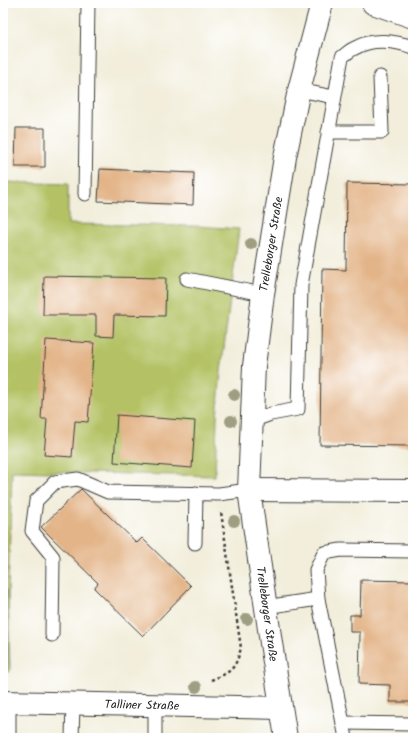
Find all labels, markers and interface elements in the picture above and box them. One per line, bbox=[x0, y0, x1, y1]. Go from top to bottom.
street label: Trelleborger Straße bbox=[255, 195, 289, 293]
street label: Trelleborger Straße bbox=[250, 565, 283, 663]
street label: Talliner Straße bbox=[104, 695, 180, 716]

